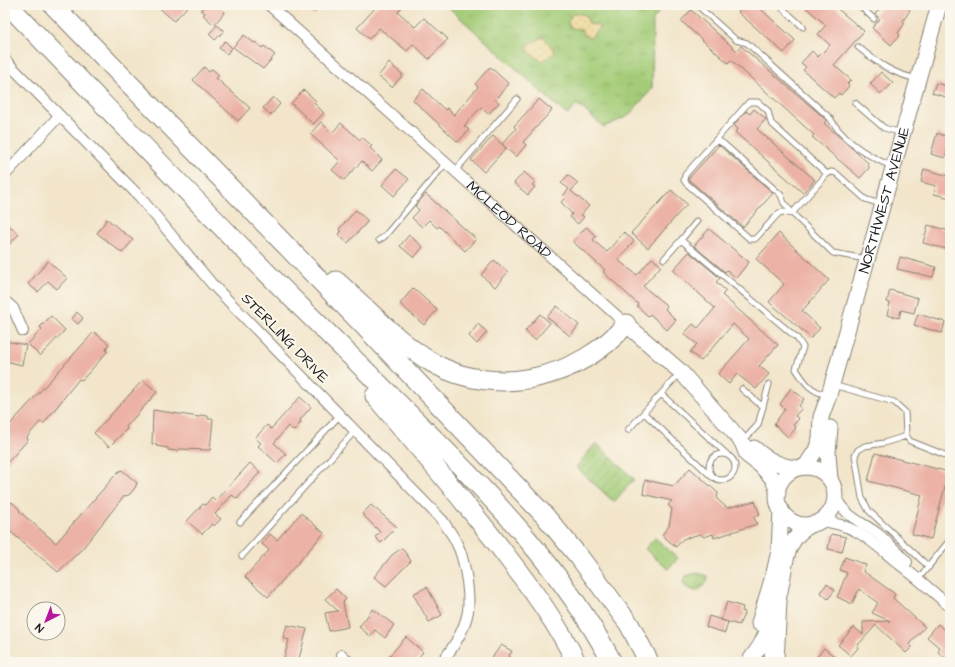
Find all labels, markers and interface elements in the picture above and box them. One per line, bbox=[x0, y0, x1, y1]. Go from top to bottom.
street label: NORTHWEST AVENUE bbox=[853, 124, 915, 276]
street label: MCLEOD ROAD bbox=[462, 176, 557, 264]
street label: STERLING DRIVE bbox=[236, 288, 334, 388]
north arrow bbox=[26, 601, 66, 641]
text: N bbox=[32, 620, 47, 636]

